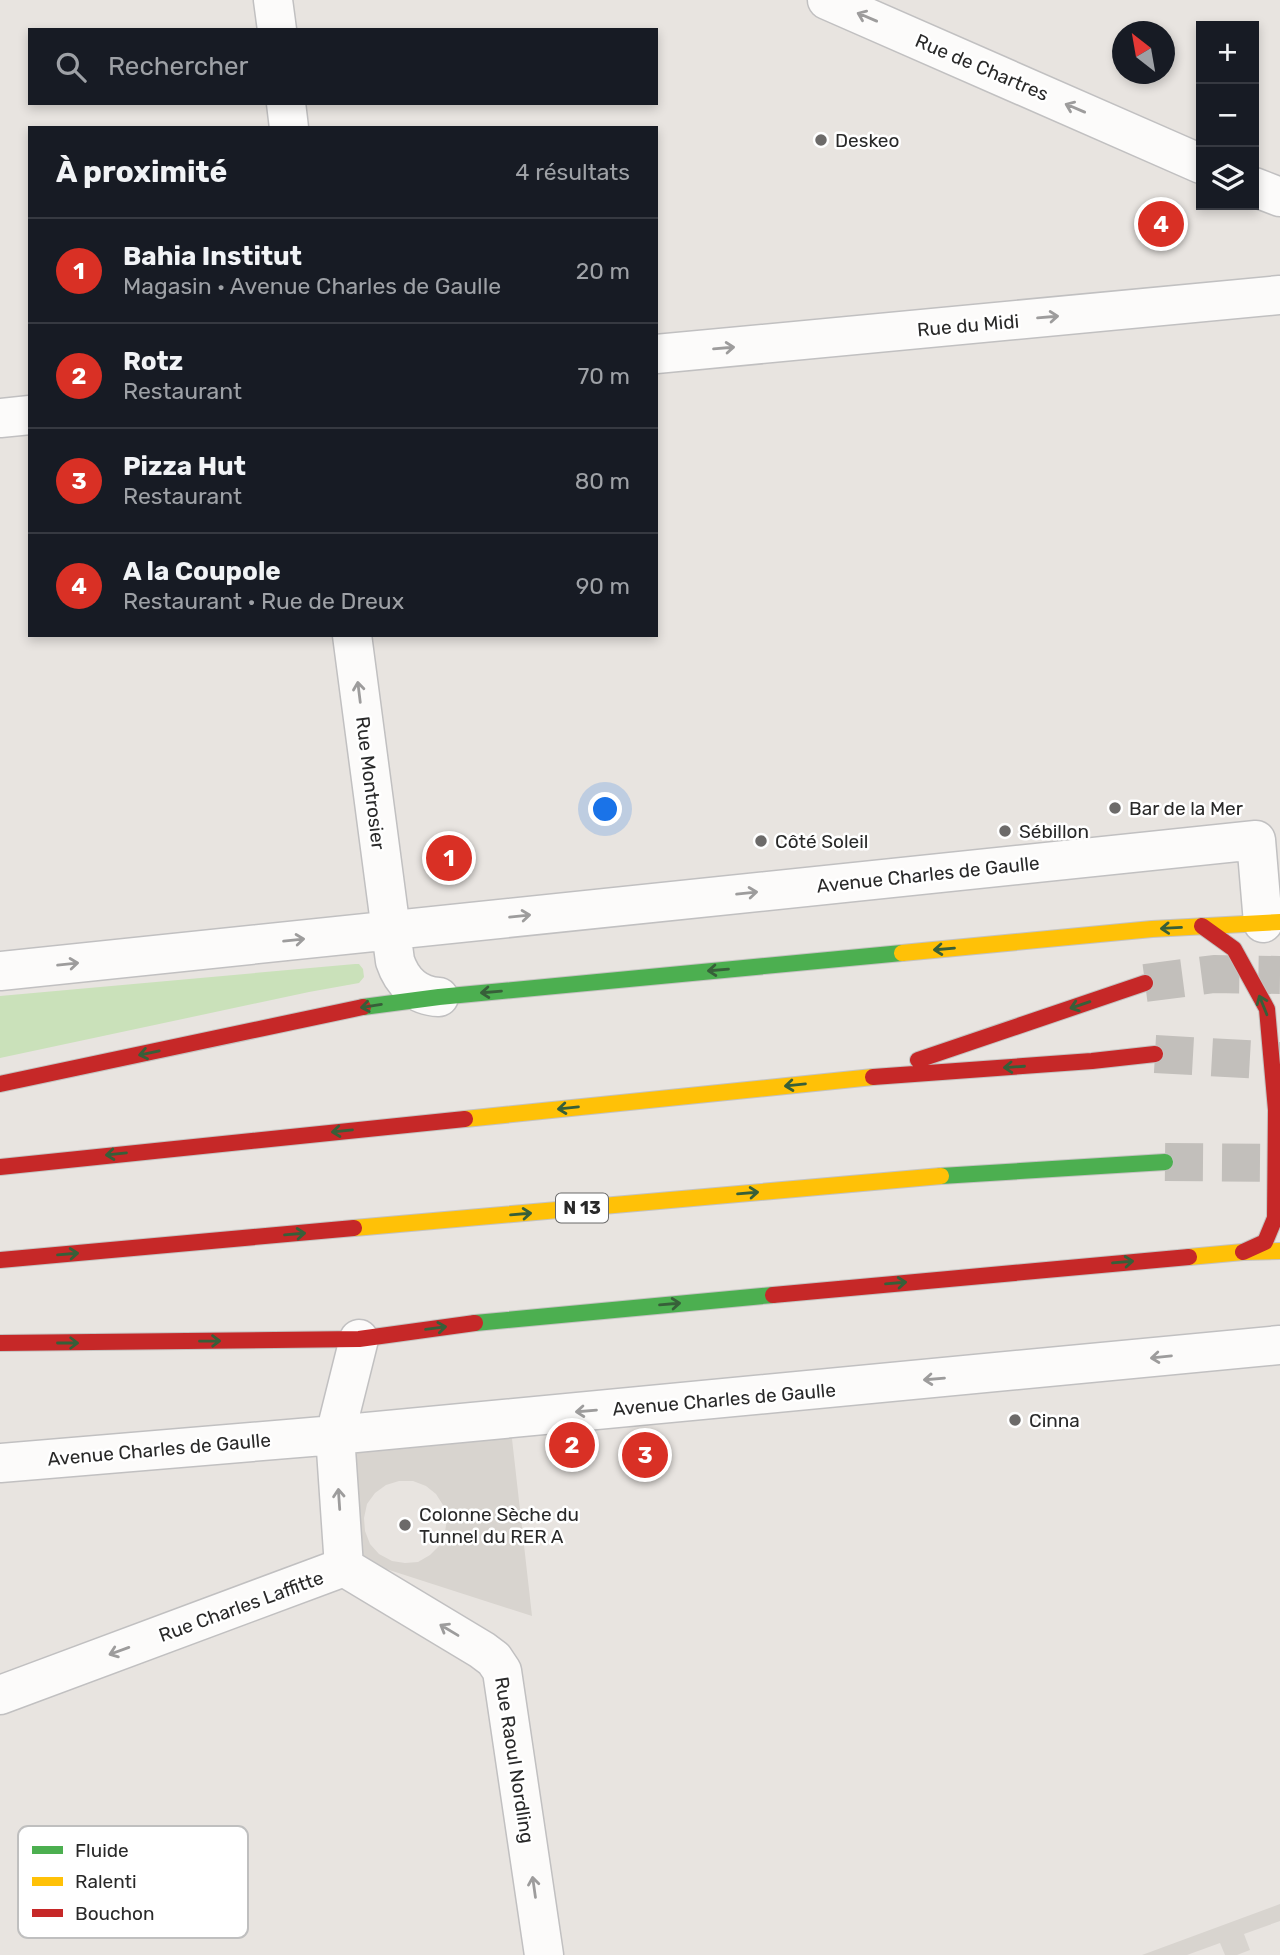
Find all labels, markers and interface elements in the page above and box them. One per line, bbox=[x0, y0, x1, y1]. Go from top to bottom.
one-way arrow bbox=[856, 10, 878, 23]
north arrow bbox=[1112, 21, 1175, 84]
map controls bbox=[1196, 21, 1259, 210]
button: + bbox=[1196, 21, 1259, 84]
search box bbox=[28, 28, 658, 105]
street label: Rue de Chartres bbox=[912, 29, 1052, 106]
icon: search bbox=[52, 48, 90, 86]
text: Rechercher bbox=[108, 51, 248, 82]
button: − bbox=[1196, 84, 1259, 147]
one-way arrow bbox=[1065, 101, 1086, 114]
place label: Deskeo bbox=[835, 129, 899, 152]
marker: Deskeo bbox=[813, 132, 829, 148]
button: layers bbox=[1196, 147, 1259, 210]
text: À proximité bbox=[56, 154, 227, 190]
text: 4 résultats bbox=[515, 158, 630, 186]
pin: 4 bbox=[1138, 198, 1184, 250]
text: Bahia Institut bbox=[123, 241, 302, 272]
text: 1 bbox=[73, 257, 85, 285]
text: 20 m bbox=[576, 257, 630, 285]
text: Magasin · Avenue Charles de Gaulle bbox=[123, 272, 501, 300]
street label: Rue du Midi bbox=[916, 310, 1020, 341]
one-way arrow bbox=[1036, 310, 1059, 323]
one-way arrow bbox=[712, 341, 735, 354]
text: Rotz bbox=[123, 346, 183, 377]
text: 2 bbox=[72, 362, 86, 390]
text: 70 m bbox=[578, 362, 630, 390]
text: Restaurant bbox=[123, 377, 242, 405]
text: Pizza Hut bbox=[123, 451, 246, 482]
text: 3 bbox=[71, 467, 87, 495]
text: 80 m bbox=[575, 467, 630, 495]
text: Restaurant bbox=[123, 482, 242, 510]
text: A la Coupole bbox=[123, 556, 281, 587]
text: 4 bbox=[71, 572, 87, 600]
text: 90 m bbox=[576, 572, 630, 600]
text: Restaurant · Rue de Dreux bbox=[123, 587, 404, 615]
one-way arrow bbox=[353, 681, 366, 704]
street label: Rue Montrosier bbox=[351, 715, 390, 852]
your location bbox=[588, 792, 622, 826]
place label: Bar de la Mer bbox=[1129, 797, 1244, 820]
marker: Bar de la Mer bbox=[1107, 800, 1123, 816]
place label: Sébillon bbox=[1019, 820, 1089, 843]
marker: Sébillon bbox=[997, 823, 1013, 839]
place label: Côté Soleil bbox=[775, 830, 868, 853]
pin: 1 bbox=[426, 832, 472, 884]
marker: Côté Soleil bbox=[753, 833, 769, 849]
street label: Avenue Charles de Gaulle bbox=[815, 851, 1041, 898]
one-way arrow bbox=[735, 886, 757, 899]
one-way arrow bbox=[509, 910, 531, 923]
one-way arrow bbox=[1160, 921, 1183, 934]
one-way arrow bbox=[282, 934, 305, 947]
one-way arrow bbox=[933, 942, 956, 955]
one-way arrow bbox=[56, 957, 79, 970]
one-way arrow bbox=[707, 964, 730, 977]
one-way arrow bbox=[480, 986, 503, 999]
one-way arrow bbox=[1256, 995, 1269, 1016]
one-way arrow bbox=[360, 1000, 383, 1013]
one-way arrow bbox=[1070, 1000, 1092, 1012]
one-way arrow bbox=[138, 1046, 161, 1060]
one-way arrow bbox=[1003, 1061, 1026, 1074]
one-way arrow bbox=[784, 1079, 806, 1092]
one-way arrow bbox=[557, 1102, 580, 1115]
one-way arrow bbox=[331, 1125, 354, 1138]
one-way arrow bbox=[105, 1148, 127, 1161]
one-way arrow bbox=[736, 1186, 759, 1199]
road number: N 13 bbox=[556, 1194, 608, 1223]
one-way arrow bbox=[509, 1207, 532, 1220]
one-way arrow bbox=[283, 1228, 305, 1241]
one-way arrow bbox=[56, 1247, 79, 1260]
one-way arrow bbox=[1111, 1256, 1134, 1269]
one-way arrow bbox=[885, 1276, 907, 1289]
one-way arrow bbox=[658, 1297, 681, 1310]
one-way arrow bbox=[424, 1322, 447, 1335]
one-way arrow bbox=[198, 1335, 221, 1348]
one-way arrow bbox=[56, 1336, 79, 1349]
one-way arrow bbox=[1150, 1351, 1172, 1364]
one-way arrow bbox=[923, 1373, 946, 1386]
street label: Avenue Charles de Gaulle bbox=[611, 1378, 837, 1421]
one-way arrow bbox=[575, 1405, 597, 1418]
place label: Cinna bbox=[1029, 1409, 1080, 1432]
marker: Cinna bbox=[1007, 1412, 1023, 1428]
pin: 2 bbox=[549, 1419, 595, 1471]
street label: Avenue Charles de Gaulle bbox=[46, 1428, 272, 1471]
pin: 3 bbox=[622, 1429, 668, 1481]
one-way arrow bbox=[332, 1489, 345, 1511]
place label: Colonne Sèche du Tunnel du RER A bbox=[419, 1503, 579, 1548]
marker: Colonne Sèche du Tunnel du RER A bbox=[397, 1517, 413, 1533]
street label: Rue Charles Laffitte bbox=[156, 1566, 327, 1647]
one-way arrow bbox=[439, 1623, 459, 1637]
one-way arrow bbox=[109, 1646, 131, 1658]
street label: Rue Raoul Nordling bbox=[490, 1675, 539, 1845]
legend bbox=[18, 1826, 248, 1938]
text: Fluide bbox=[75, 1839, 129, 1862]
text: Ralenti bbox=[75, 1870, 137, 1893]
one-way arrow bbox=[527, 1877, 540, 1899]
text: Bouchon bbox=[75, 1902, 155, 1925]

